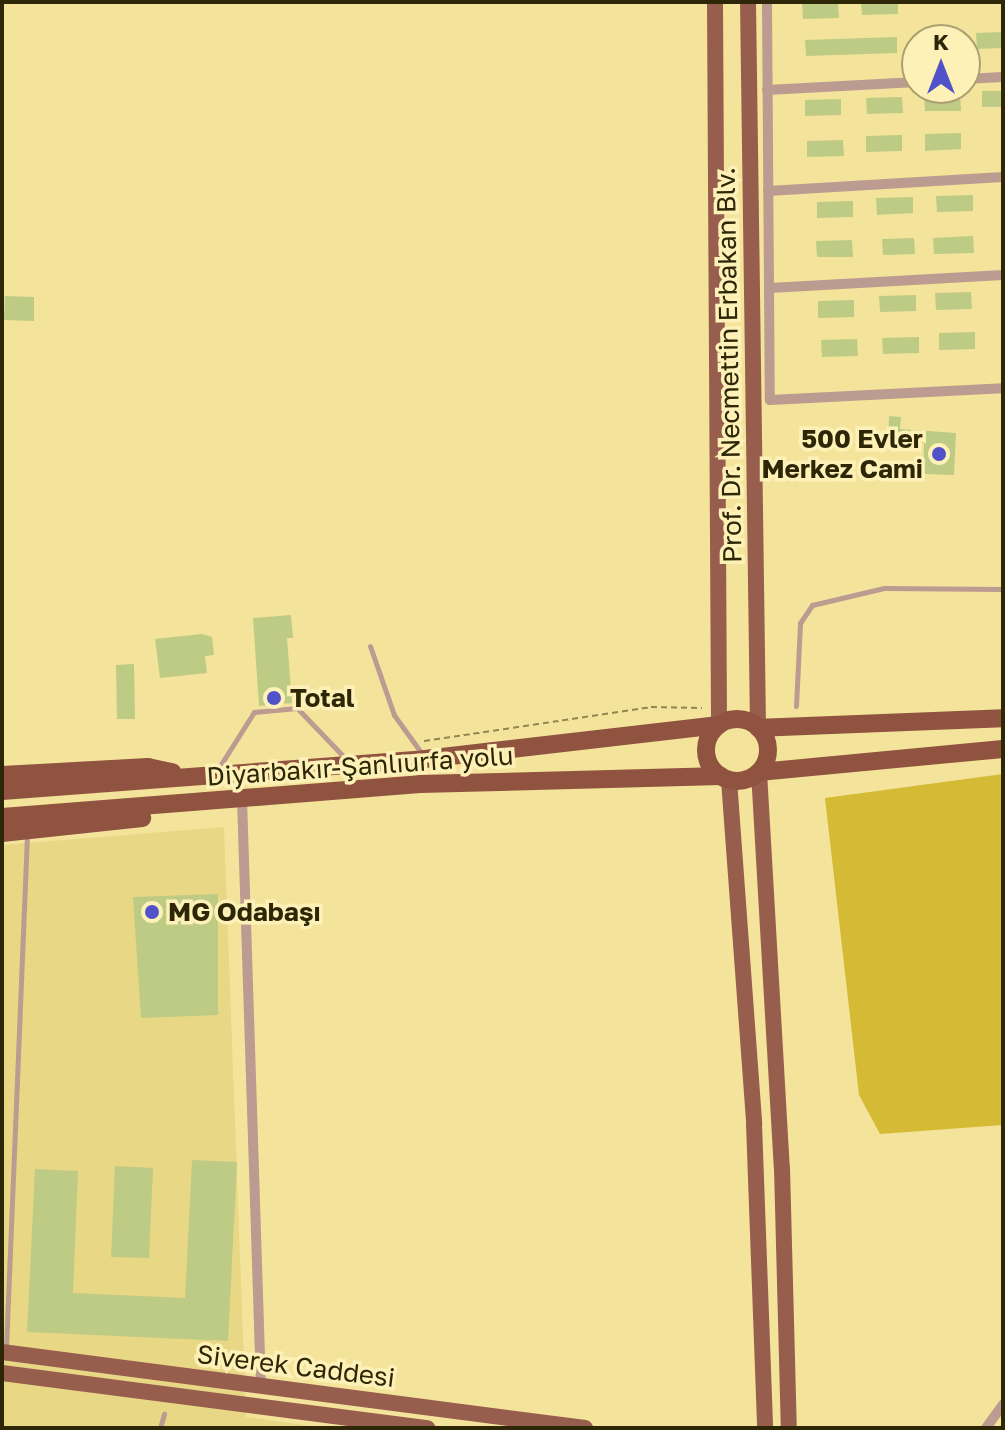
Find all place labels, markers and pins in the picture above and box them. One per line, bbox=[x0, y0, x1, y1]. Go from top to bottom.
place label: 500 Evler Merkez Cami bbox=[761, 423, 923, 484]
marker: 500 Evler Merkez Cami bbox=[930, 445, 948, 463]
place label: Total bbox=[290, 682, 354, 714]
marker: Total bbox=[265, 689, 283, 707]
place label: MG Odabaşı bbox=[168, 896, 321, 928]
marker: MG Odabaşı bbox=[143, 903, 161, 921]

